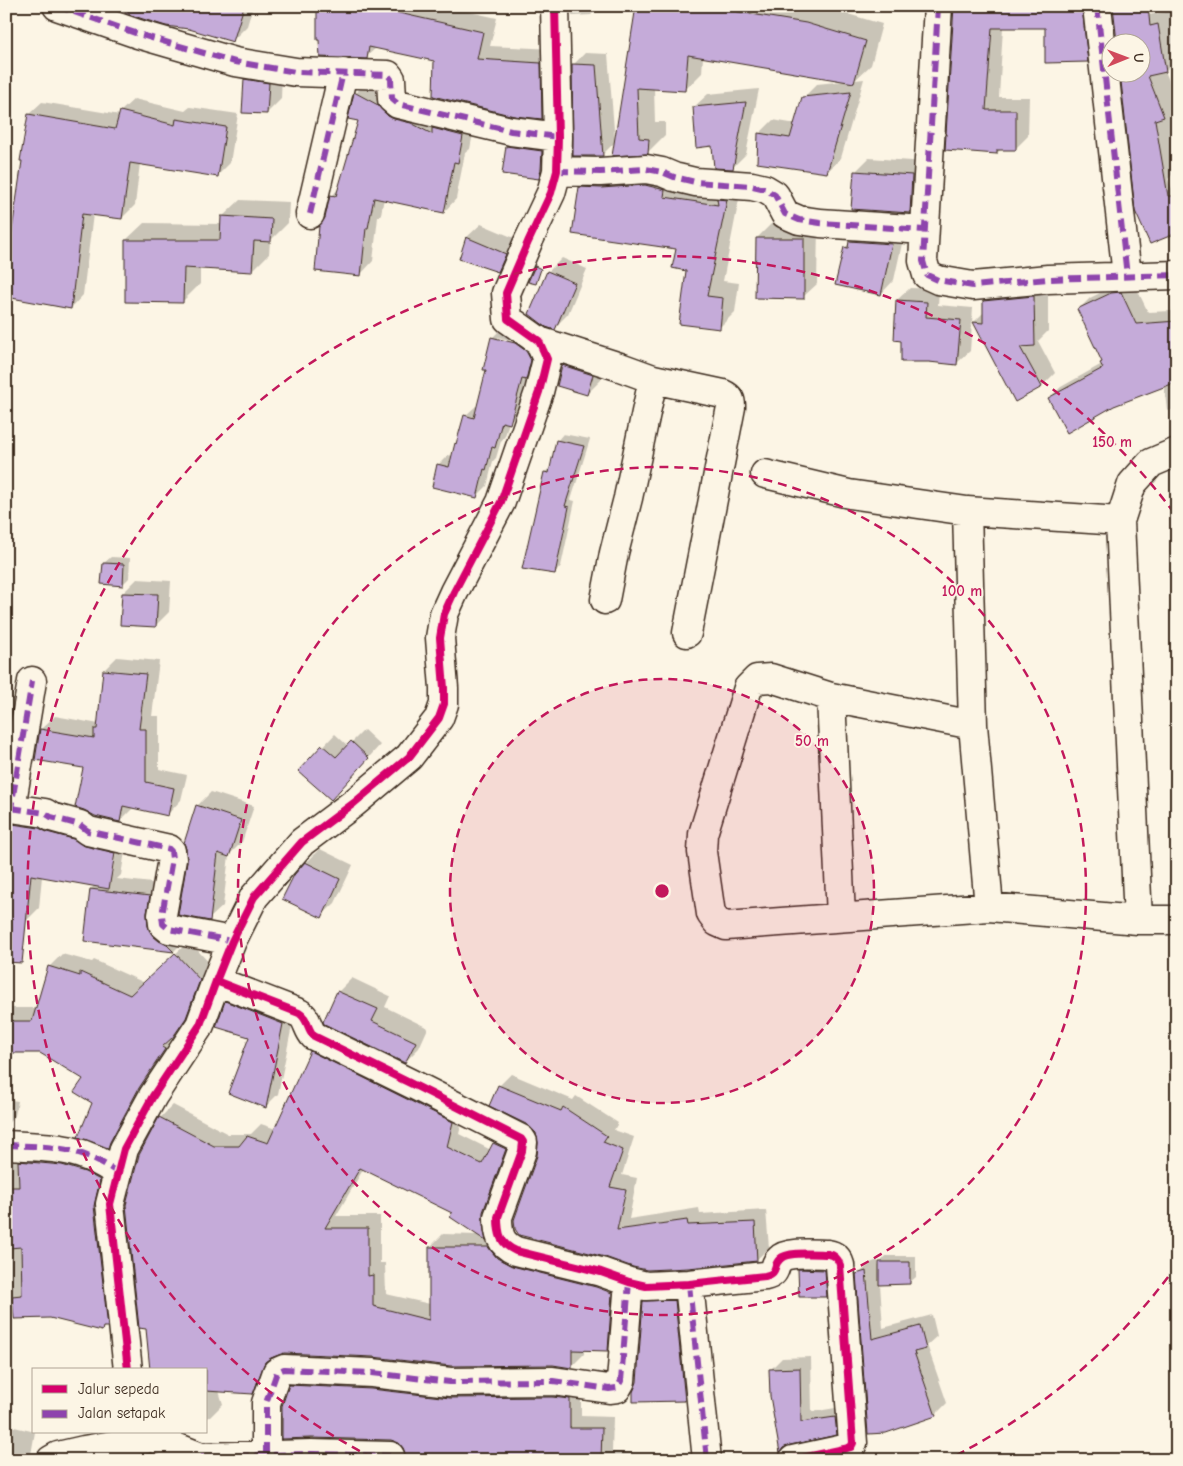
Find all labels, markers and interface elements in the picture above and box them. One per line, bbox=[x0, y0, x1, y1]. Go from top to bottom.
north arrow bbox=[1100, 32, 1150, 82]
text: U bbox=[1130, 53, 1147, 63]
text: 150 m bbox=[1092, 433, 1132, 451]
text: 100 m bbox=[942, 582, 982, 600]
text: 50 m bbox=[795, 732, 829, 750]
centre of rings bbox=[653, 882, 671, 900]
legend bbox=[32, 1368, 208, 1434]
text: Jalur sepeda bbox=[78, 1380, 159, 1398]
text: Jalan setapak bbox=[78, 1404, 166, 1422]

